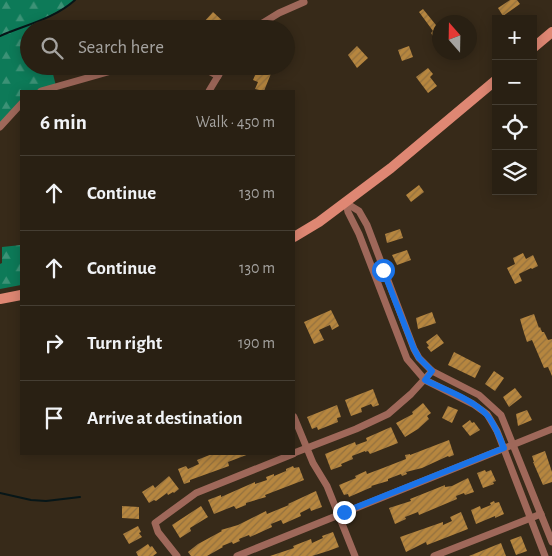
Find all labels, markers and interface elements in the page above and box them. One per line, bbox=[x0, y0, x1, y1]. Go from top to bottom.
north arrow bbox=[432, 15, 477, 60]
map controls bbox=[492, 15, 537, 195]
button: + bbox=[492, 15, 537, 60]
search box bbox=[20, 20, 295, 75]
icon: search bbox=[38, 34, 66, 62]
text: Search here bbox=[78, 38, 164, 57]
button: − bbox=[492, 60, 537, 105]
button: locate bbox=[492, 105, 537, 150]
text: 6 min bbox=[40, 112, 87, 133]
text: Walk · 450 m bbox=[196, 114, 275, 130]
button: layers bbox=[492, 150, 537, 195]
icon: ahead bbox=[40, 179, 68, 207]
text: Continue bbox=[87, 184, 156, 203]
text: 130 m bbox=[239, 185, 275, 201]
icon: ahead bbox=[40, 254, 68, 282]
text: Continue bbox=[87, 259, 156, 278]
route start bbox=[372, 259, 395, 282]
text: 130 m bbox=[239, 260, 275, 276]
icon: right bbox=[40, 329, 68, 357]
text: Turn right bbox=[87, 334, 162, 353]
text: 190 m bbox=[238, 335, 275, 351]
icon: arrive bbox=[40, 404, 68, 432]
text: Arrive at destination bbox=[87, 409, 243, 428]
route end bbox=[333, 501, 356, 524]

